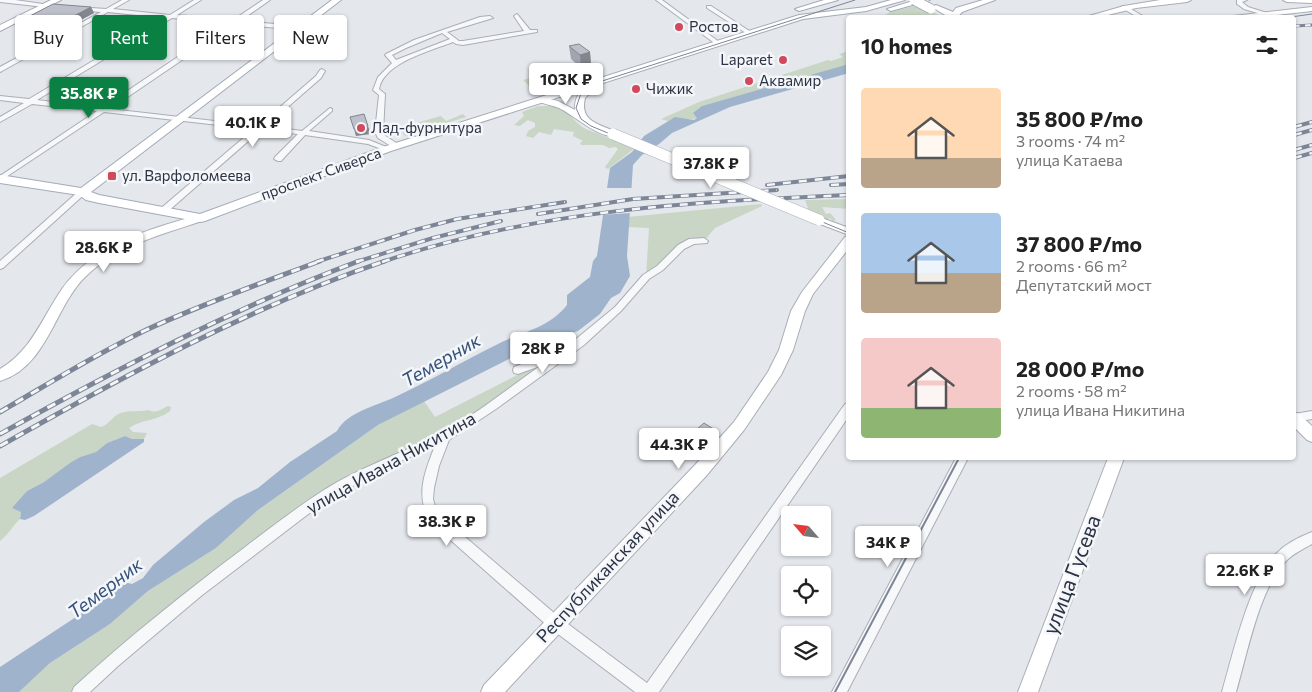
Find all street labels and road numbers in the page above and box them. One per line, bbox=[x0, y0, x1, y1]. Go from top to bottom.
street label: проспект Сиверса bbox=[258, 143, 383, 203]
street label: улица Ивана Никитина bbox=[302, 406, 479, 518]
street label: Республиканская улица bbox=[531, 486, 683, 647]
street label: улица Гусева bbox=[1036, 511, 1105, 638]

